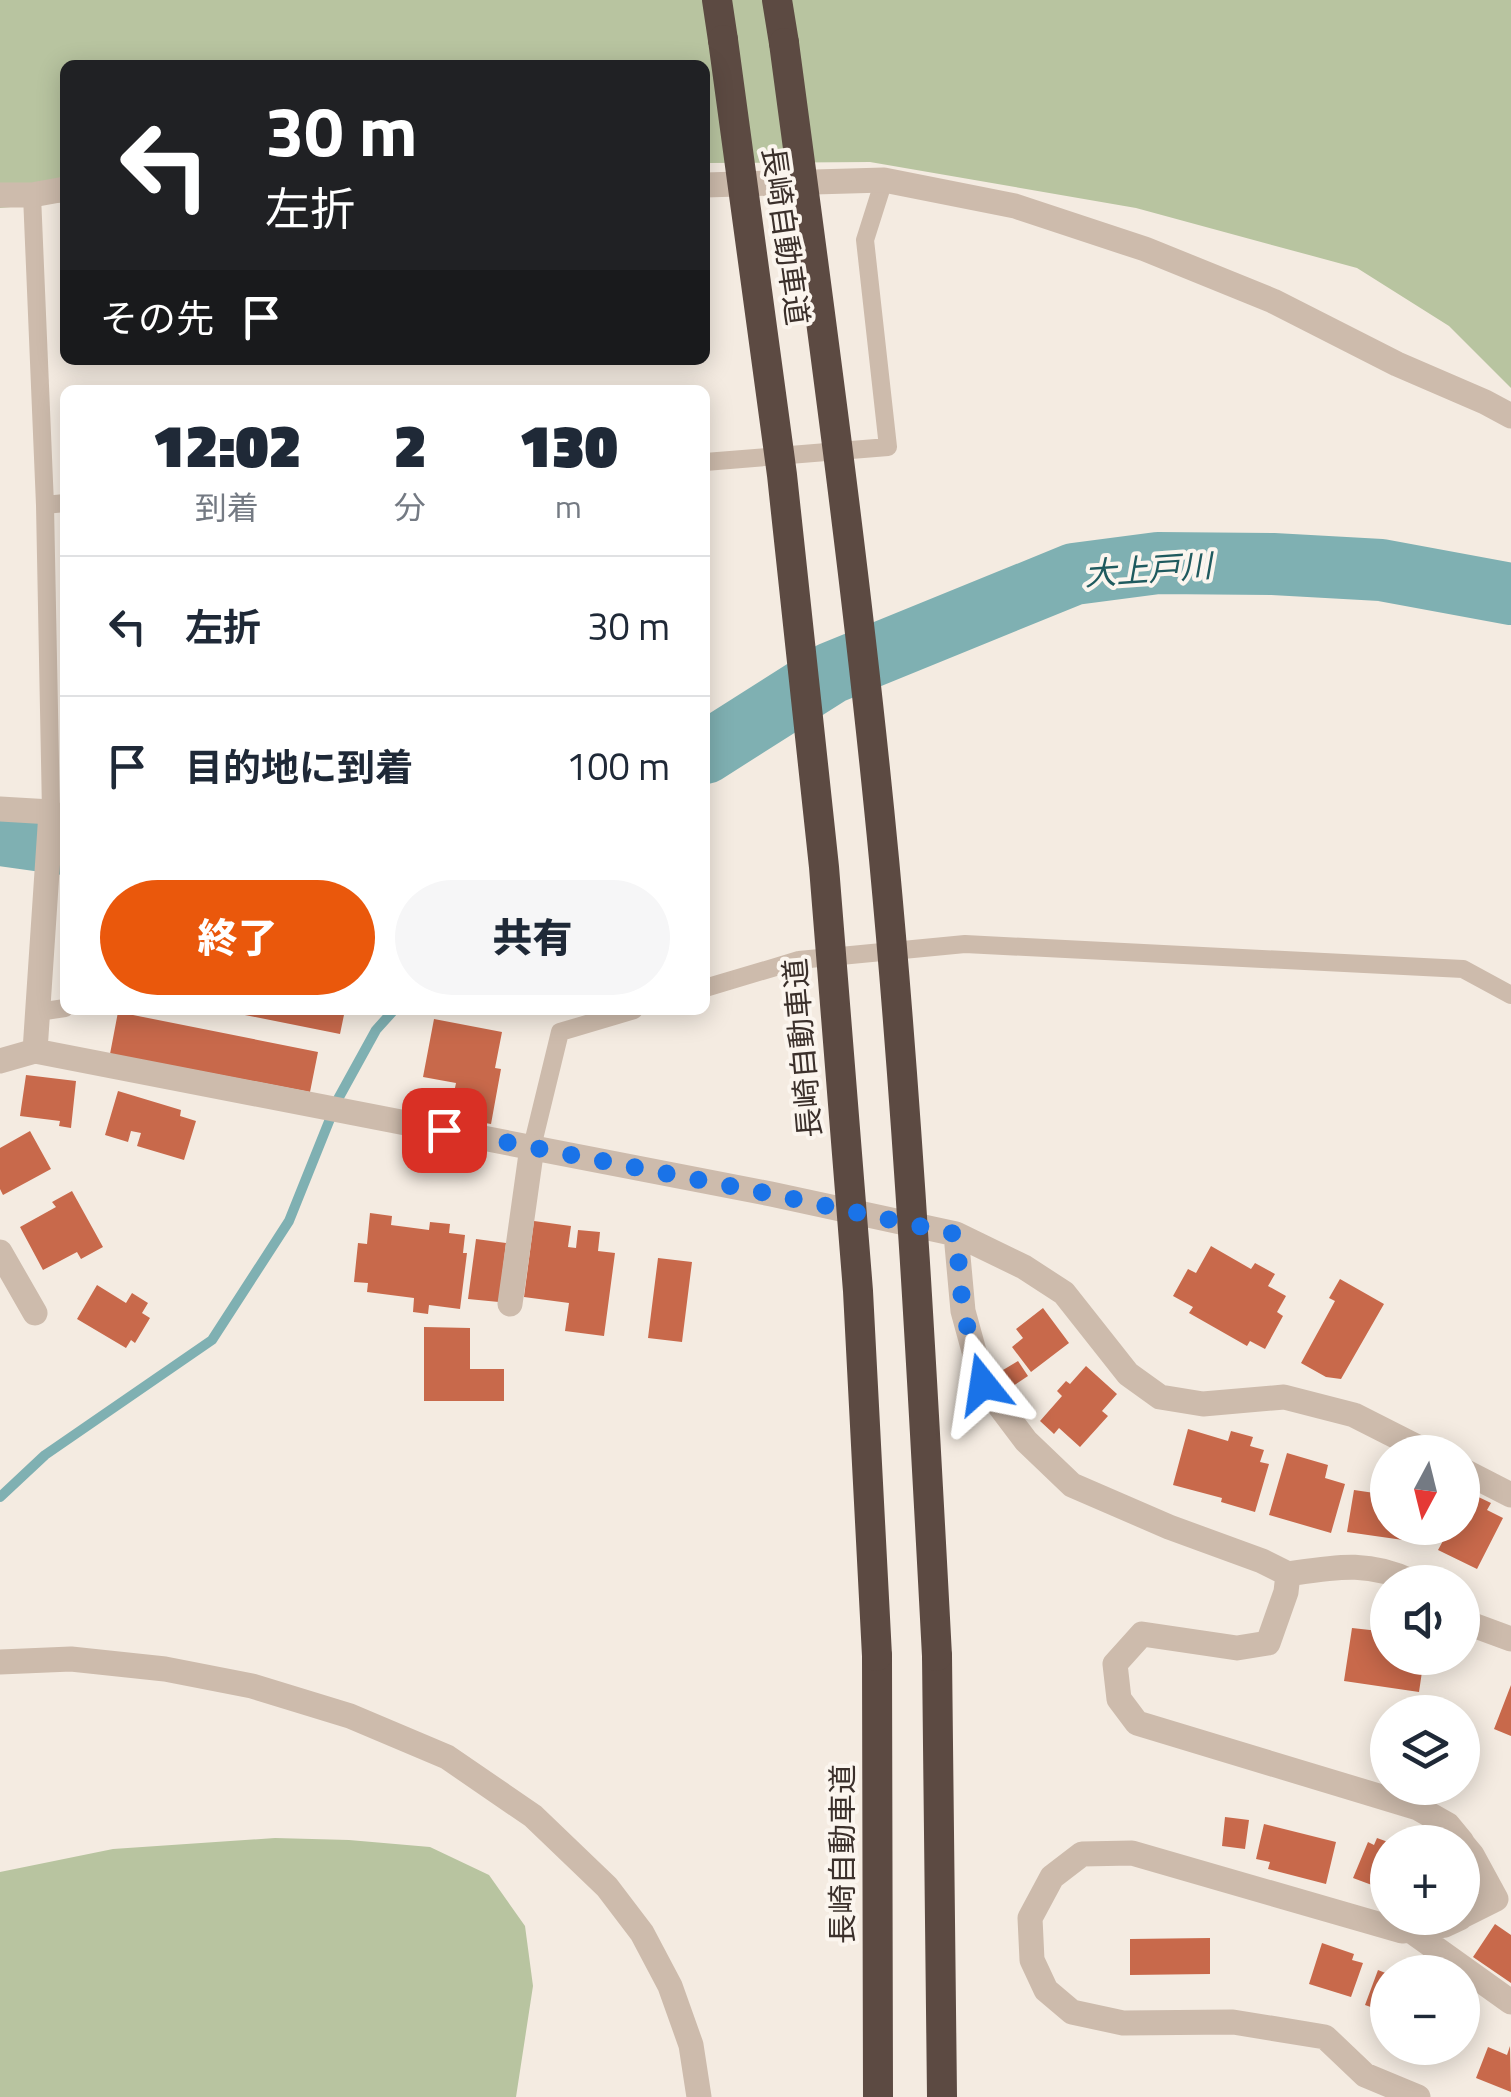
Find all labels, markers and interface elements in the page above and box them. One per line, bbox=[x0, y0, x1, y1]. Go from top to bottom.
text: 30 m bbox=[265, 77, 418, 183]
icon: left bbox=[100, 100, 230, 230]
street label: 長崎自動車道 bbox=[751, 144, 821, 328]
text: 左折 bbox=[265, 174, 355, 242]
text: その先 bbox=[100, 289, 214, 347]
icon: arrive bbox=[234, 290, 289, 345]
text: 12:02 bbox=[152, 399, 301, 490]
text: 2 bbox=[394, 399, 427, 490]
text: 130 bbox=[519, 399, 618, 490]
text: m bbox=[555, 482, 582, 530]
text: 到着 bbox=[195, 483, 259, 531]
text: 分 bbox=[394, 483, 426, 531]
water label: 大上戸川 bbox=[1082, 540, 1216, 597]
text: 30 m bbox=[587, 597, 670, 655]
text: 左折 bbox=[185, 598, 261, 656]
icon: left bbox=[100, 599, 155, 654]
text: 100 m bbox=[566, 737, 670, 795]
text: 目的地に到着 bbox=[185, 738, 413, 796]
icon: arrive bbox=[100, 739, 155, 794]
button: 終了 bbox=[100, 880, 375, 995]
button: 共有 bbox=[395, 880, 670, 995]
street label: 長崎自動車道 bbox=[771, 956, 833, 1140]
pin bbox=[402, 1088, 487, 1173]
icon: arrive bbox=[417, 1103, 472, 1158]
position arrow bbox=[931, 1332, 1035, 1436]
north arrow bbox=[1370, 1435, 1480, 1545]
map controls bbox=[1370, 1435, 1480, 2065]
button: sound bbox=[1370, 1565, 1480, 1675]
button: layers bbox=[1370, 1695, 1480, 1805]
street label: 長崎自動車道 bbox=[819, 1764, 865, 1944]
button: + bbox=[1370, 1825, 1480, 1935]
button: − bbox=[1370, 1955, 1480, 2065]

